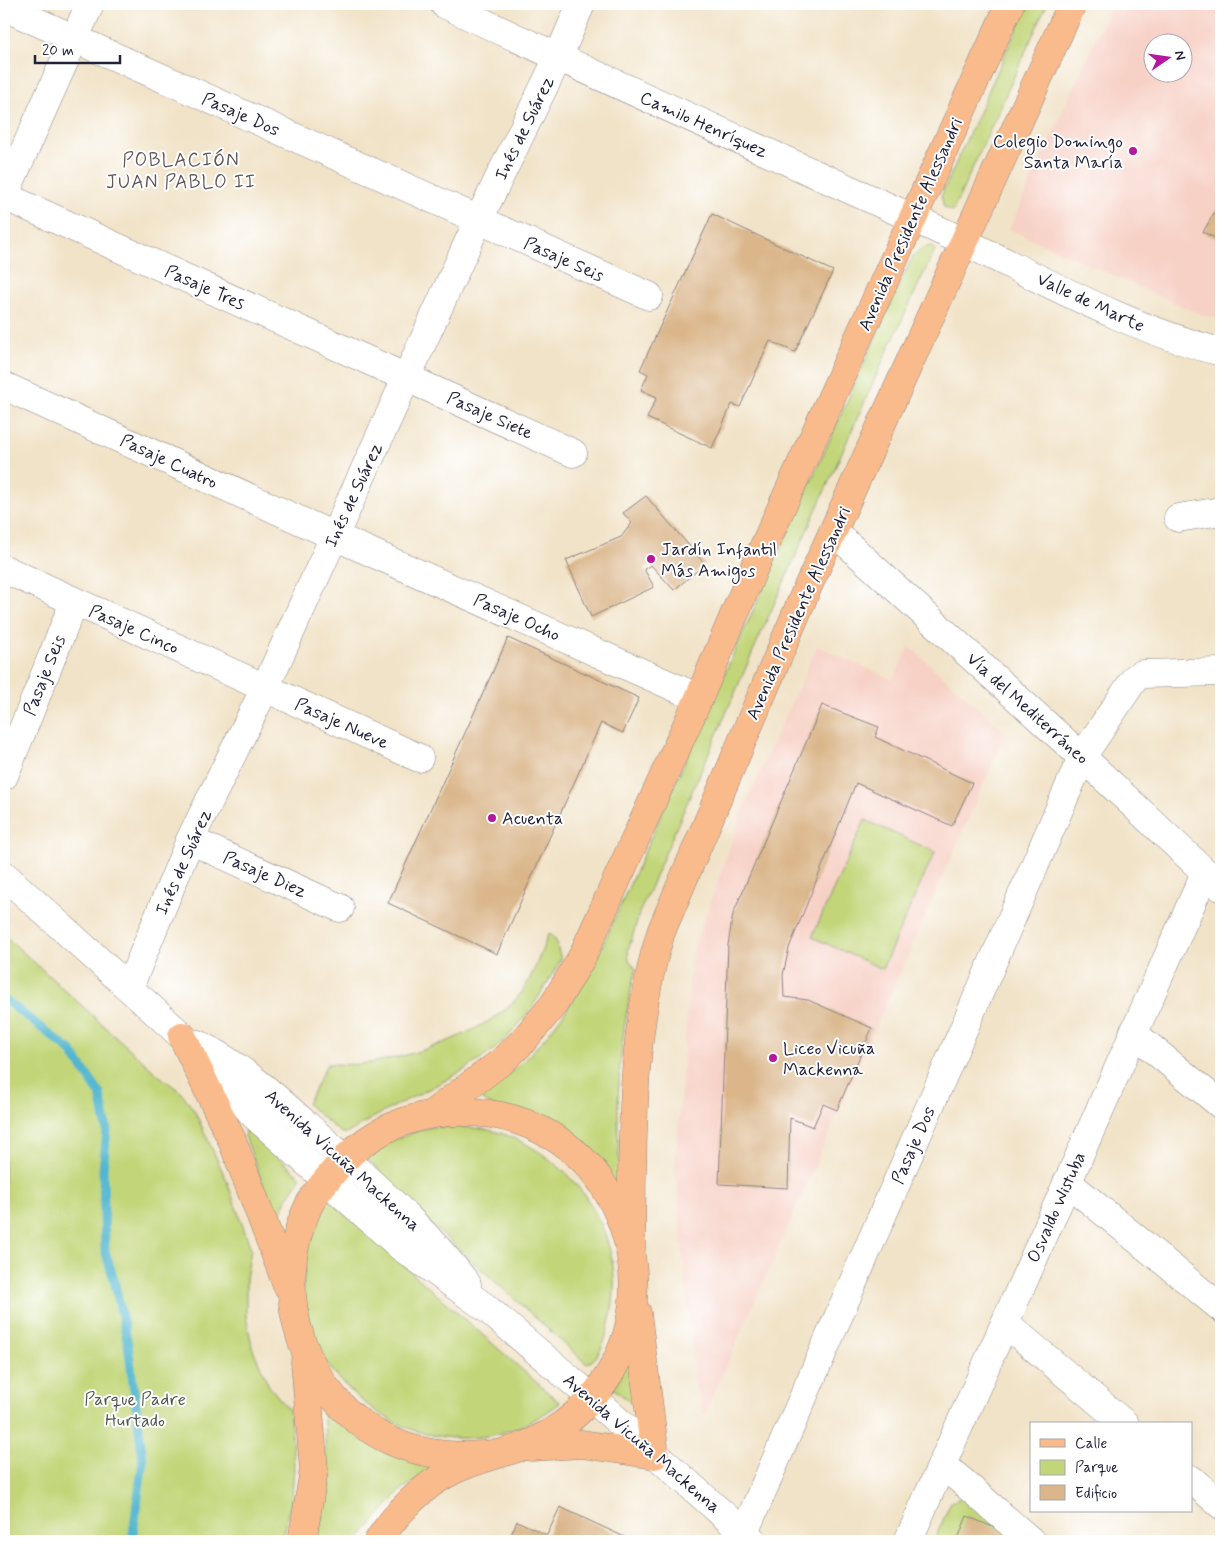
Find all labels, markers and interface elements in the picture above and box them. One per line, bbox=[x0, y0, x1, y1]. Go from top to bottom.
scale bar bbox=[35, 32, 120, 64]
north arrow bbox=[1142, 32, 1192, 82]
text: 20 m bbox=[42, 41, 74, 61]
text: N bbox=[1170, 49, 1190, 62]
street label: Inés de Suárez bbox=[489, 72, 560, 184]
street label: Camilo Henríquez bbox=[636, 86, 771, 164]
street label: Pasaje Dos bbox=[198, 87, 283, 143]
street label: Avenida Presidente Alessandri bbox=[853, 114, 969, 335]
place label: Colegio Domingo Santa María bbox=[993, 130, 1123, 175]
marker: Colegio Domingo Santa María bbox=[1127, 145, 1139, 157]
district label: POBLACIÓN JUAN PABLO II bbox=[106, 148, 256, 195]
street label: Pasaje Seis bbox=[520, 232, 607, 288]
street label: Pasaje Tres bbox=[161, 260, 248, 316]
street label: Valle de Marte bbox=[1033, 267, 1148, 338]
street label: Pasaje Siete bbox=[443, 386, 536, 446]
street label: Pasaje Cuatro bbox=[116, 429, 221, 495]
street label: Inés de Suárez bbox=[319, 439, 389, 552]
street label: Avenida Presidente Alessandri bbox=[741, 503, 857, 724]
place label: Jardín Infantil Más Amigos bbox=[661, 538, 777, 584]
marker: Jardín Infantil Más Amigos bbox=[645, 553, 657, 565]
street label: Pasaje Ocho bbox=[470, 588, 564, 648]
street label: Pasaje Cinco bbox=[85, 599, 182, 660]
street label: Pasaje Seis bbox=[18, 631, 72, 719]
street label: Vía del Mediterráneo bbox=[961, 647, 1094, 770]
street label: Pasaje Nueve bbox=[291, 693, 392, 755]
street label: Inés de Suárez bbox=[150, 806, 218, 919]
place label: Acuenta bbox=[502, 807, 563, 831]
marker: Acuenta bbox=[486, 812, 498, 824]
street label: Pasaje Diez bbox=[219, 846, 310, 904]
place label: Liceo Vicuña Mackenna bbox=[783, 1037, 875, 1082]
marker: Liceo Vicuña Mackenna bbox=[767, 1052, 779, 1064]
street label: Avenida Vicuña Mackenna bbox=[259, 1084, 425, 1237]
street label: Pasaje Dos bbox=[886, 1103, 942, 1188]
street label: Osvaldo Wistuba bbox=[1022, 1148, 1092, 1267]
street label: Avenida Vicuña Mackenna bbox=[557, 1369, 725, 1519]
park label: Parque Padre Hurtado bbox=[84, 1388, 186, 1433]
legend bbox=[1030, 1422, 1192, 1512]
text: Calle bbox=[1075, 1434, 1107, 1454]
text: Parque bbox=[1075, 1458, 1118, 1478]
text: Edificio bbox=[1075, 1484, 1117, 1504]

